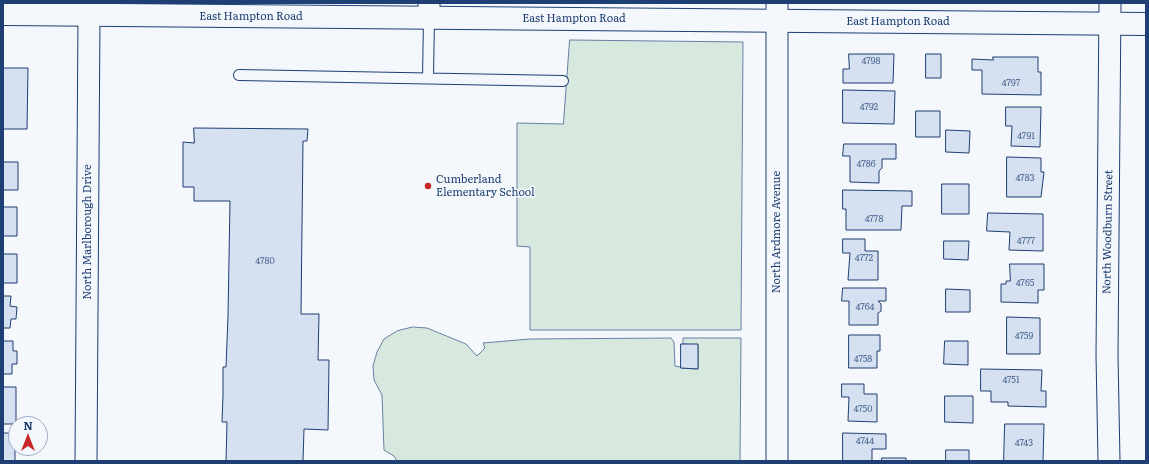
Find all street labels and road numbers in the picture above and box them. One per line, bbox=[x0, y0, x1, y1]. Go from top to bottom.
street label: East Hampton Road bbox=[199, 10, 303, 24]
street label: East Hampton Road bbox=[522, 12, 626, 26]
street label: East Hampton Road bbox=[846, 15, 950, 29]
street label: North Marlborough Drive bbox=[81, 164, 95, 300]
street label: North Woodburn Street bbox=[1100, 170, 1116, 294]
street label: North Ardmore Avenue bbox=[770, 171, 784, 293]

